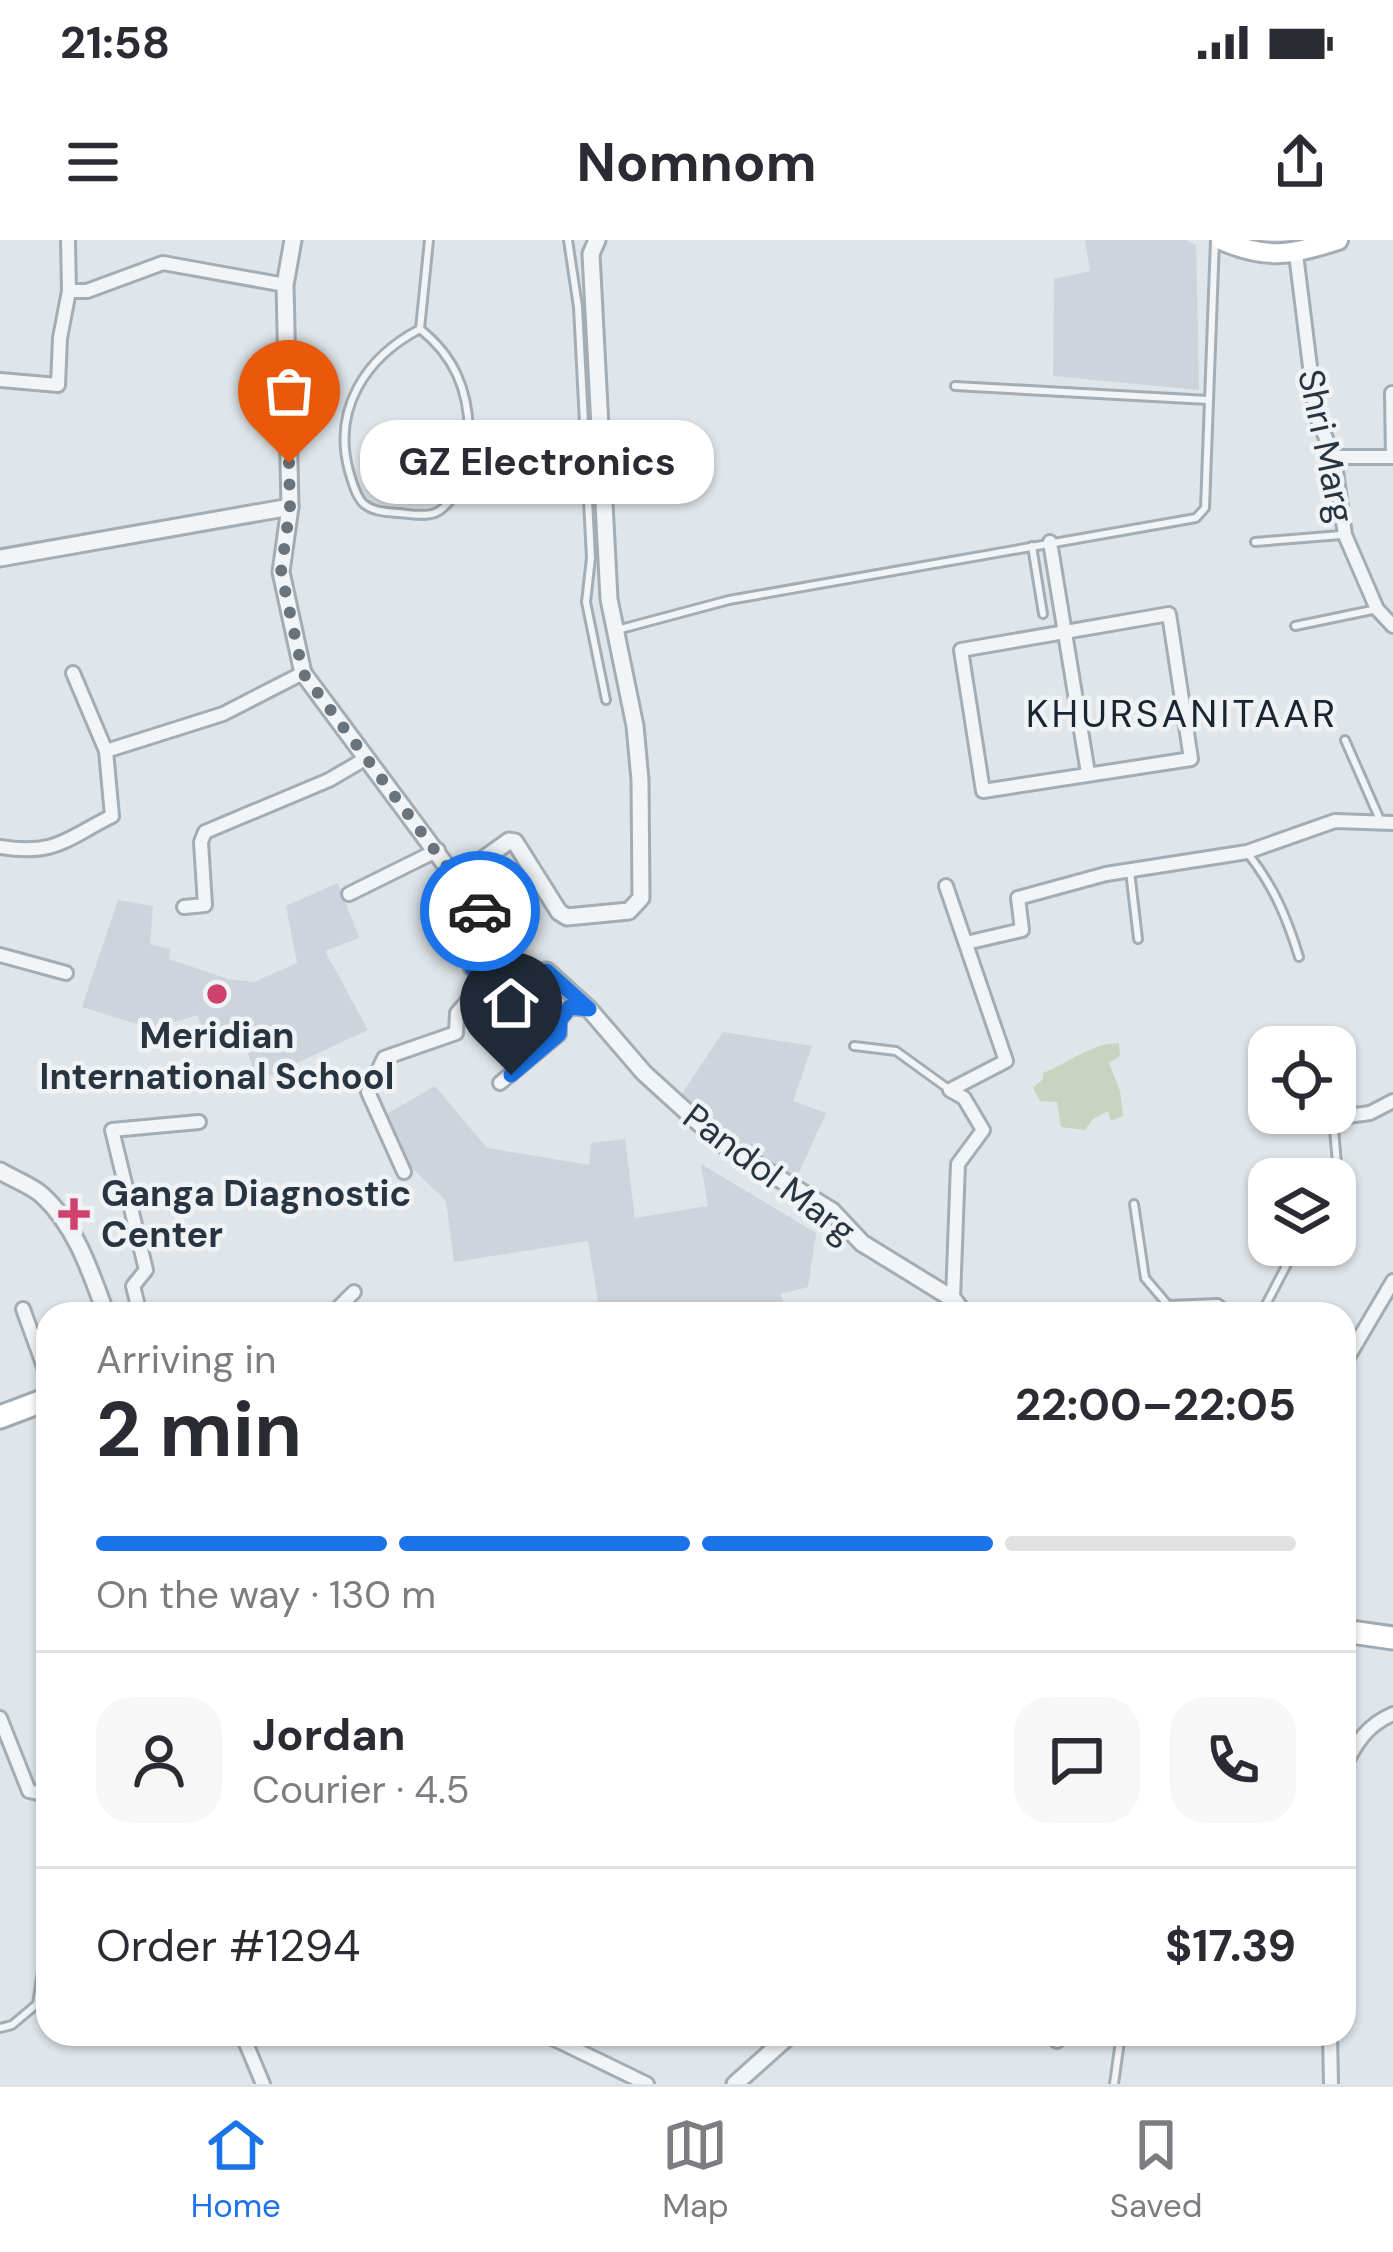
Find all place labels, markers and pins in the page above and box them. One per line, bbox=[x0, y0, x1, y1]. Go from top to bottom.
pin bbox=[238, 340, 340, 463]
callout: GZ Electronics bbox=[361, 421, 715, 505]
pin bbox=[460, 952, 562, 1075]
marker: Meridian International School bbox=[204, 981, 230, 1007]
place label: Meridian International School bbox=[40, 1012, 394, 1100]
place label: Ganga Diagnostic Center bbox=[101, 1170, 411, 1258]
marker: Ganga Diagnostic Center bbox=[58, 1198, 90, 1230]

